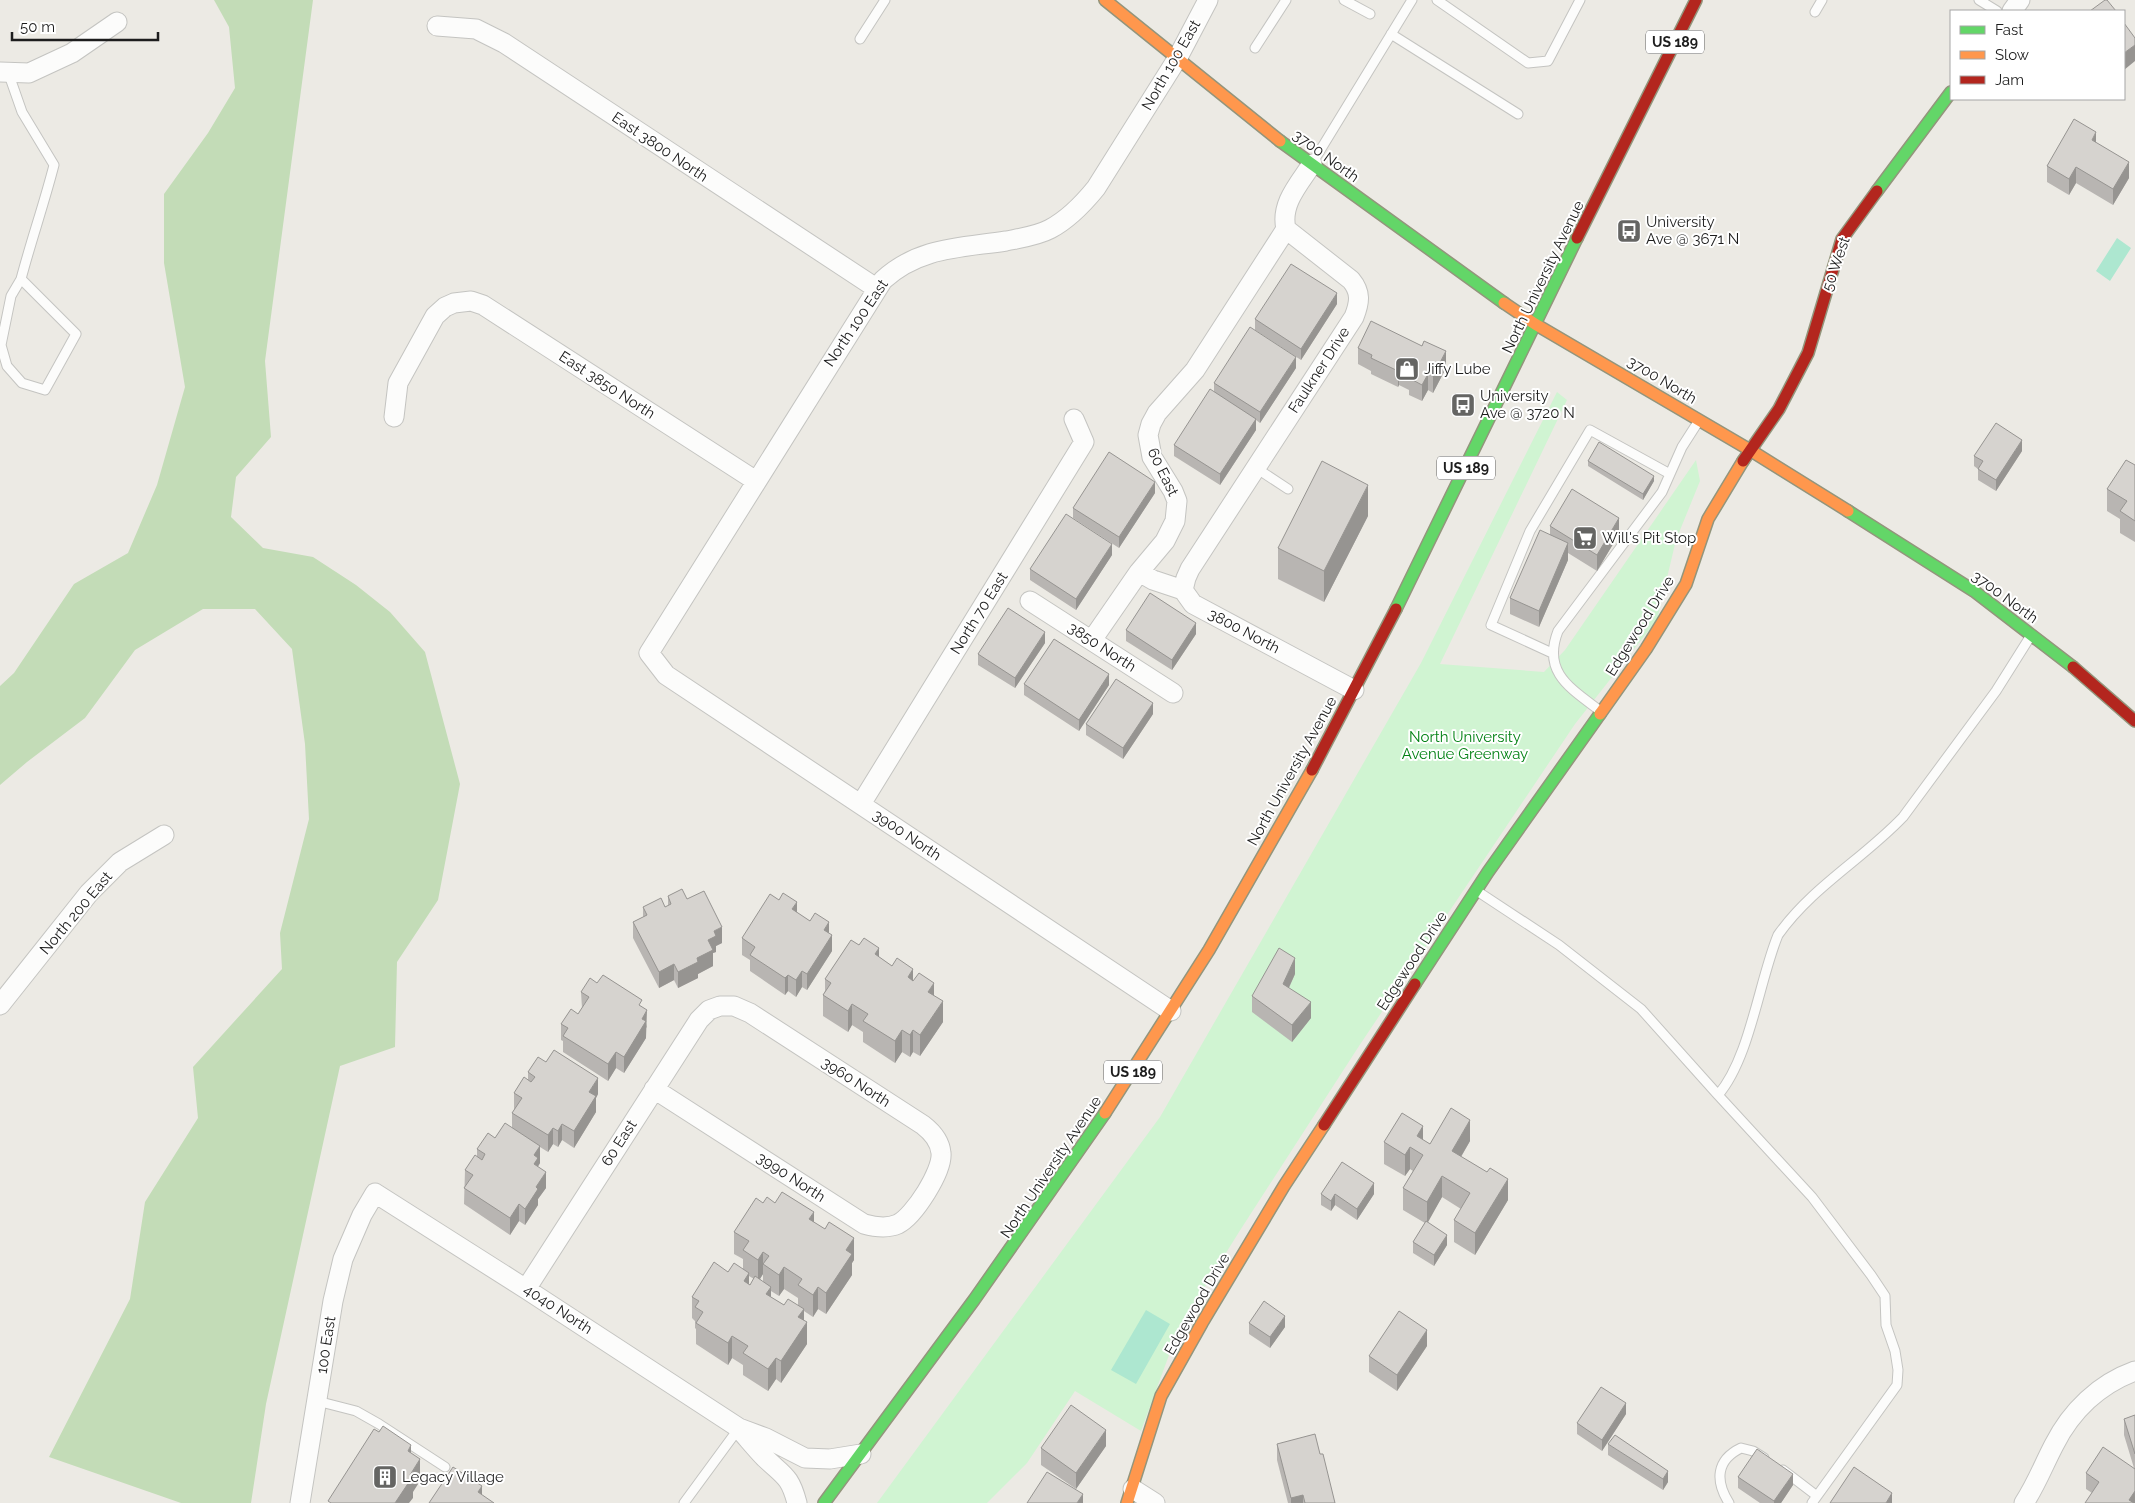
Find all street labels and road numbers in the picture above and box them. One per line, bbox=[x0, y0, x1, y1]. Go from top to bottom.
street label: North 100 East bbox=[1138, 17, 1204, 113]
road number: US 189 bbox=[1646, 31, 1704, 54]
street label: East 3800 North bbox=[609, 108, 711, 186]
street label: 3700 North bbox=[1289, 126, 1363, 186]
street label: North University Avenue bbox=[1498, 198, 1588, 356]
street label: 50 West bbox=[1818, 234, 1854, 294]
street label: North 100 East bbox=[820, 276, 892, 370]
street label: Faulkner Drive bbox=[1284, 323, 1354, 416]
street label: East 3850 North bbox=[556, 347, 658, 423]
street label: 3700 North bbox=[1624, 352, 1700, 408]
street label: 60 East bbox=[1144, 445, 1182, 499]
road number: US 189 bbox=[1437, 456, 1495, 479]
street label: 3700 North bbox=[1968, 567, 2042, 627]
street label: North 70 East bbox=[947, 568, 1011, 658]
street label: Edgewood Drive bbox=[1602, 572, 1678, 679]
street label: 3800 North bbox=[1205, 605, 1283, 657]
street label: 3850 North bbox=[1065, 618, 1139, 676]
street label: North University Avenue bbox=[1244, 693, 1341, 849]
street label: 3900 North bbox=[869, 806, 945, 864]
street label: North 200 East bbox=[36, 868, 116, 958]
street label: Edgewood Drive bbox=[1373, 908, 1451, 1014]
street label: 3960 North bbox=[818, 1053, 894, 1111]
road number: US 189 bbox=[1104, 1060, 1162, 1084]
street label: North University Avenue bbox=[997, 1092, 1105, 1241]
street label: 60 East bbox=[597, 1116, 641, 1170]
street label: 3990 North bbox=[753, 1148, 829, 1206]
street label: Edgewood Drive bbox=[1160, 1250, 1234, 1358]
street label: 4040 North bbox=[520, 1280, 596, 1338]
street label: 100 East bbox=[313, 1315, 339, 1375]

